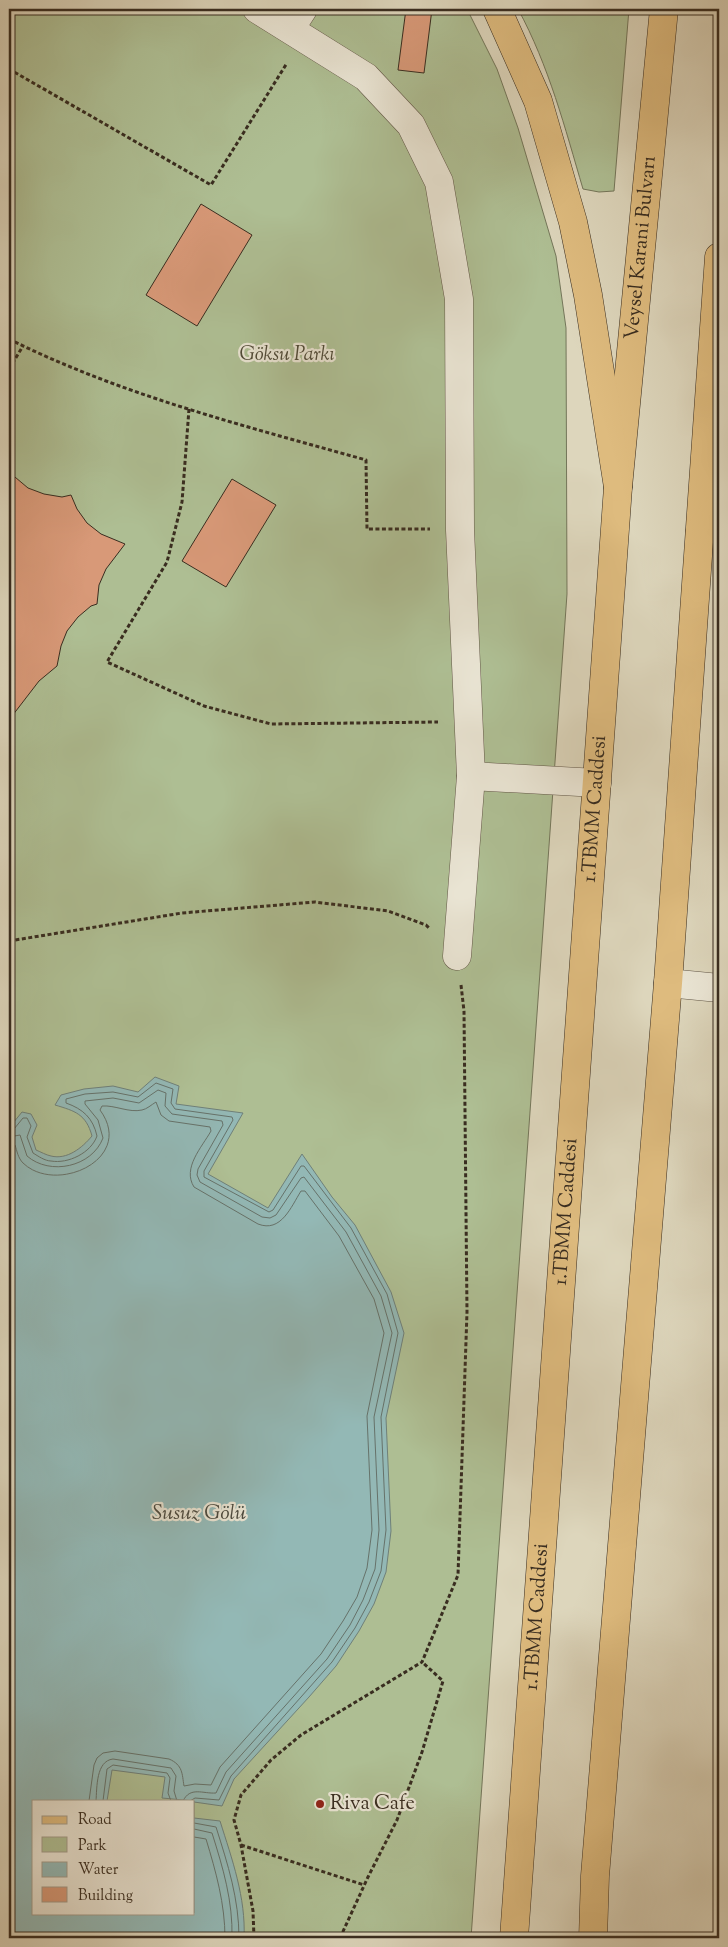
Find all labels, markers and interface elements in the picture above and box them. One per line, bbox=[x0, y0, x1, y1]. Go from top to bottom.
street label: Veysel Karani Bulvarı bbox=[618, 154, 664, 341]
park label: Göksu Parkı bbox=[240, 341, 334, 370]
street label: 1.TBMM Caddesi bbox=[575, 734, 615, 883]
street label: 1.TBMM Caddesi bbox=[546, 1137, 586, 1286]
water label: Susuz Gölü bbox=[152, 1499, 246, 1529]
street label: 1.TBMM Caddesi bbox=[517, 1542, 557, 1691]
place label: Riva Cafe bbox=[330, 1790, 415, 1819]
marker: Riva Cafe bbox=[314, 1798, 326, 1810]
legend bbox=[32, 1800, 195, 1914]
text: Road bbox=[78, 1810, 112, 1831]
text: Park bbox=[78, 1836, 107, 1857]
text: Water bbox=[78, 1860, 119, 1881]
text: Building bbox=[78, 1886, 133, 1907]

